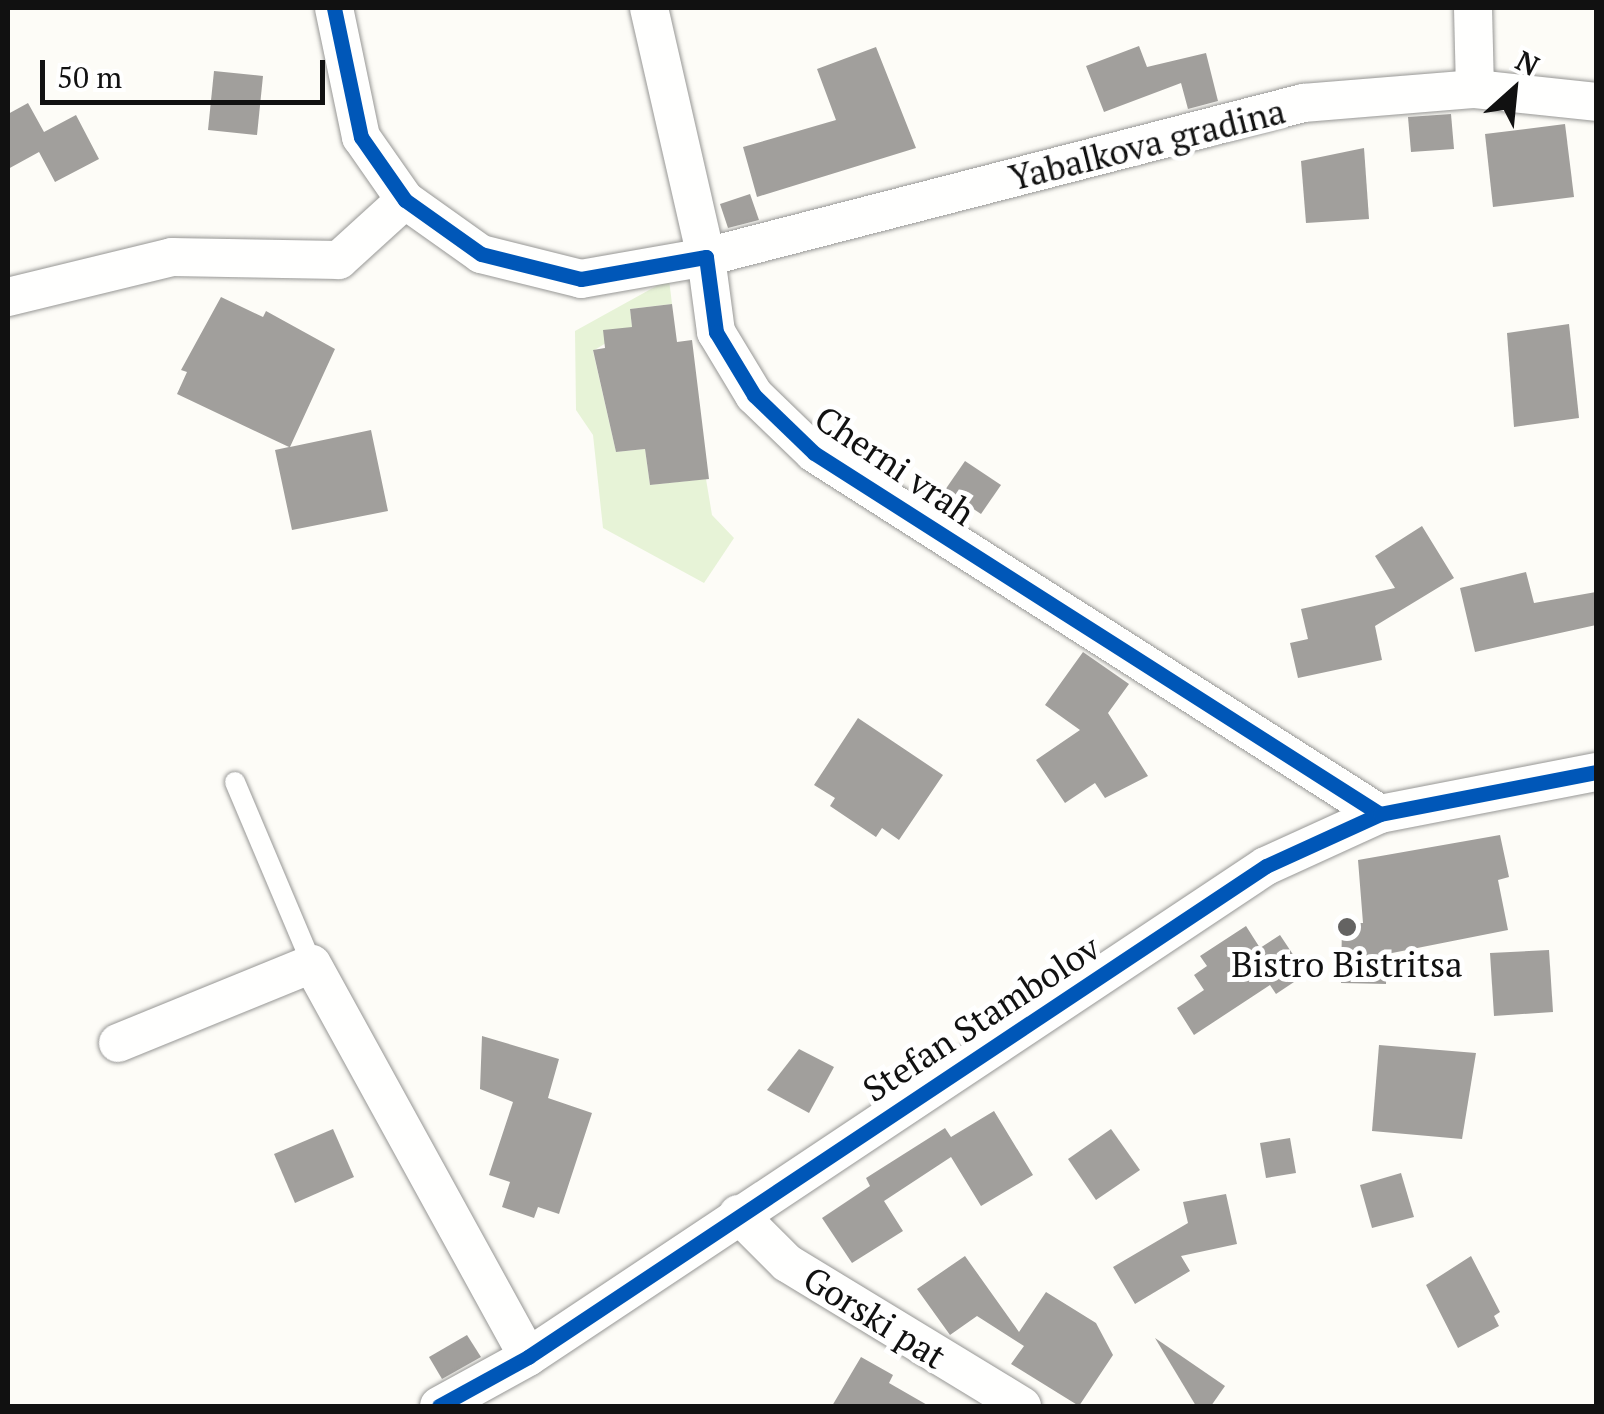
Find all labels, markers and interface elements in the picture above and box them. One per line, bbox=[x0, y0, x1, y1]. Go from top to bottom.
scale bar bbox=[45, 40, 330, 102]
north arrow bbox=[1464, 40, 1564, 140]
text: N bbox=[1510, 42, 1546, 84]
text: 50 m bbox=[57, 57, 122, 97]
street label: Yabalkova gradina bbox=[1005, 89, 1289, 199]
street label: Cherni vrah bbox=[807, 396, 983, 534]
marker: Bistro Bistritsa bbox=[1336, 916, 1358, 938]
street label: Stefan Stambolov bbox=[855, 926, 1107, 1110]
place label: Bistro Bistritsa bbox=[1231, 943, 1463, 985]
street label: Gorski pat bbox=[796, 1257, 954, 1377]

